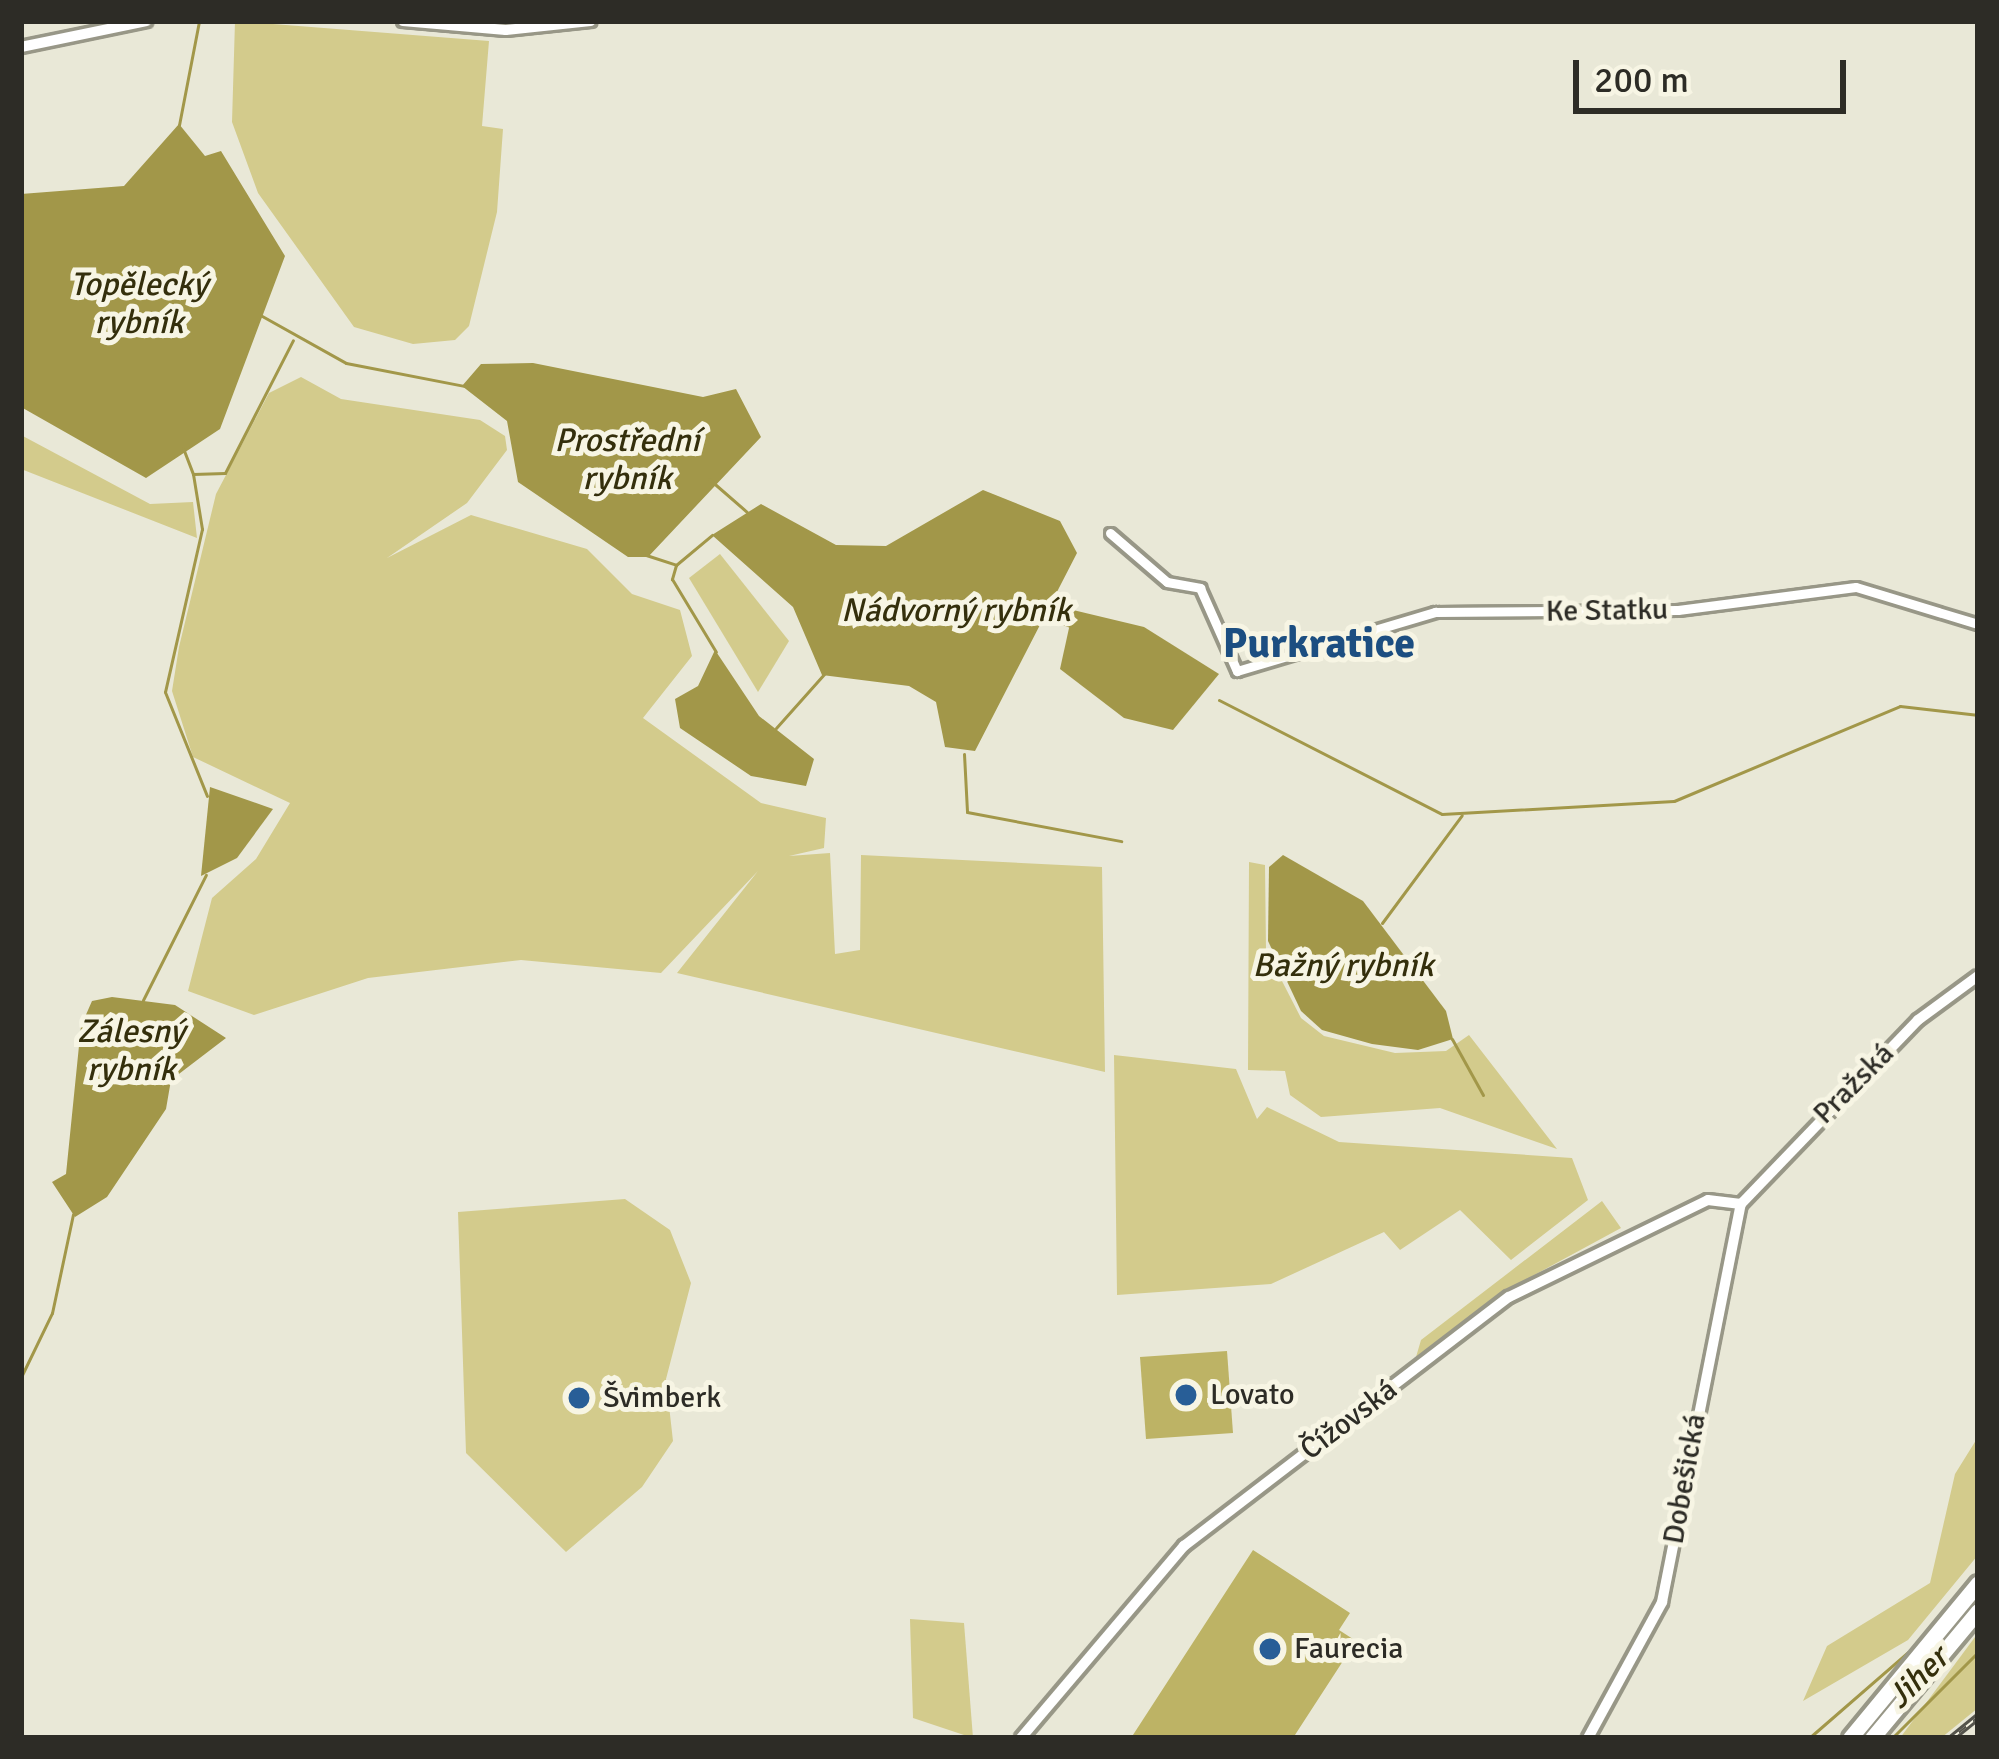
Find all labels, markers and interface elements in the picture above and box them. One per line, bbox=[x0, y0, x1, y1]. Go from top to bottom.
scale bar bbox=[1579, 36, 1852, 110]
text: 200 m bbox=[1594, 58, 1689, 103]
water label: Topělecký rybník bbox=[70, 265, 208, 343]
water label: Prostřední rybník bbox=[554, 421, 700, 499]
water label: Nádvorný rybník bbox=[841, 591, 1071, 631]
street label: Ke Statku bbox=[1545, 592, 1669, 630]
district label: Purkratice bbox=[1223, 619, 1415, 669]
water label: Bažný rybník bbox=[1253, 946, 1433, 986]
water label: Zálesný rybník bbox=[77, 1012, 185, 1090]
street label: Pražská bbox=[1806, 1036, 1902, 1132]
street label: Čížovská bbox=[1294, 1372, 1404, 1468]
place label: Lovato bbox=[1210, 1377, 1295, 1413]
place label: Švimberk bbox=[603, 1380, 721, 1416]
marker: Lovato bbox=[1173, 1382, 1199, 1408]
marker: Švimberk bbox=[566, 1385, 592, 1411]
street label: Dobešická bbox=[1656, 1411, 1714, 1547]
place label: Faurecia bbox=[1294, 1631, 1404, 1667]
marker: Faurecia bbox=[1257, 1636, 1283, 1662]
water label: Jiher bbox=[1879, 1639, 1957, 1717]

